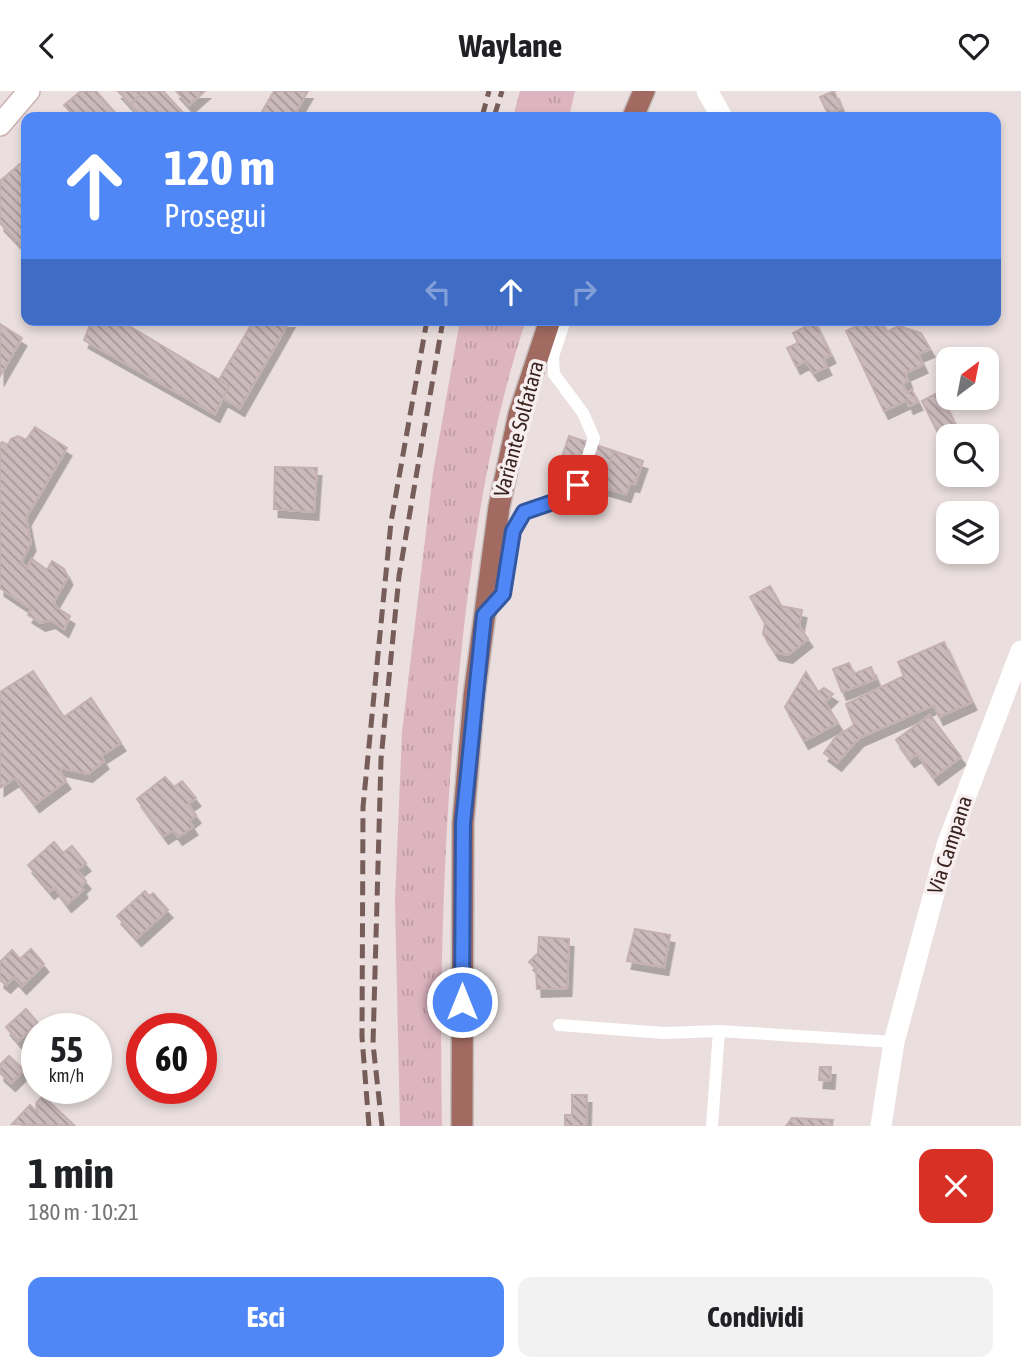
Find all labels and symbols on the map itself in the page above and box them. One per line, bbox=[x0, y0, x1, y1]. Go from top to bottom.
north arrow bbox=[936, 347, 999, 409]
street label: Variante Solfatara bbox=[488, 358, 548, 499]
pin bbox=[548, 455, 608, 515]
street label: Via Campana bbox=[922, 793, 976, 897]
position arrow bbox=[425, 965, 499, 1039]
speed limit sign: 60 bbox=[126, 1013, 217, 1104]

